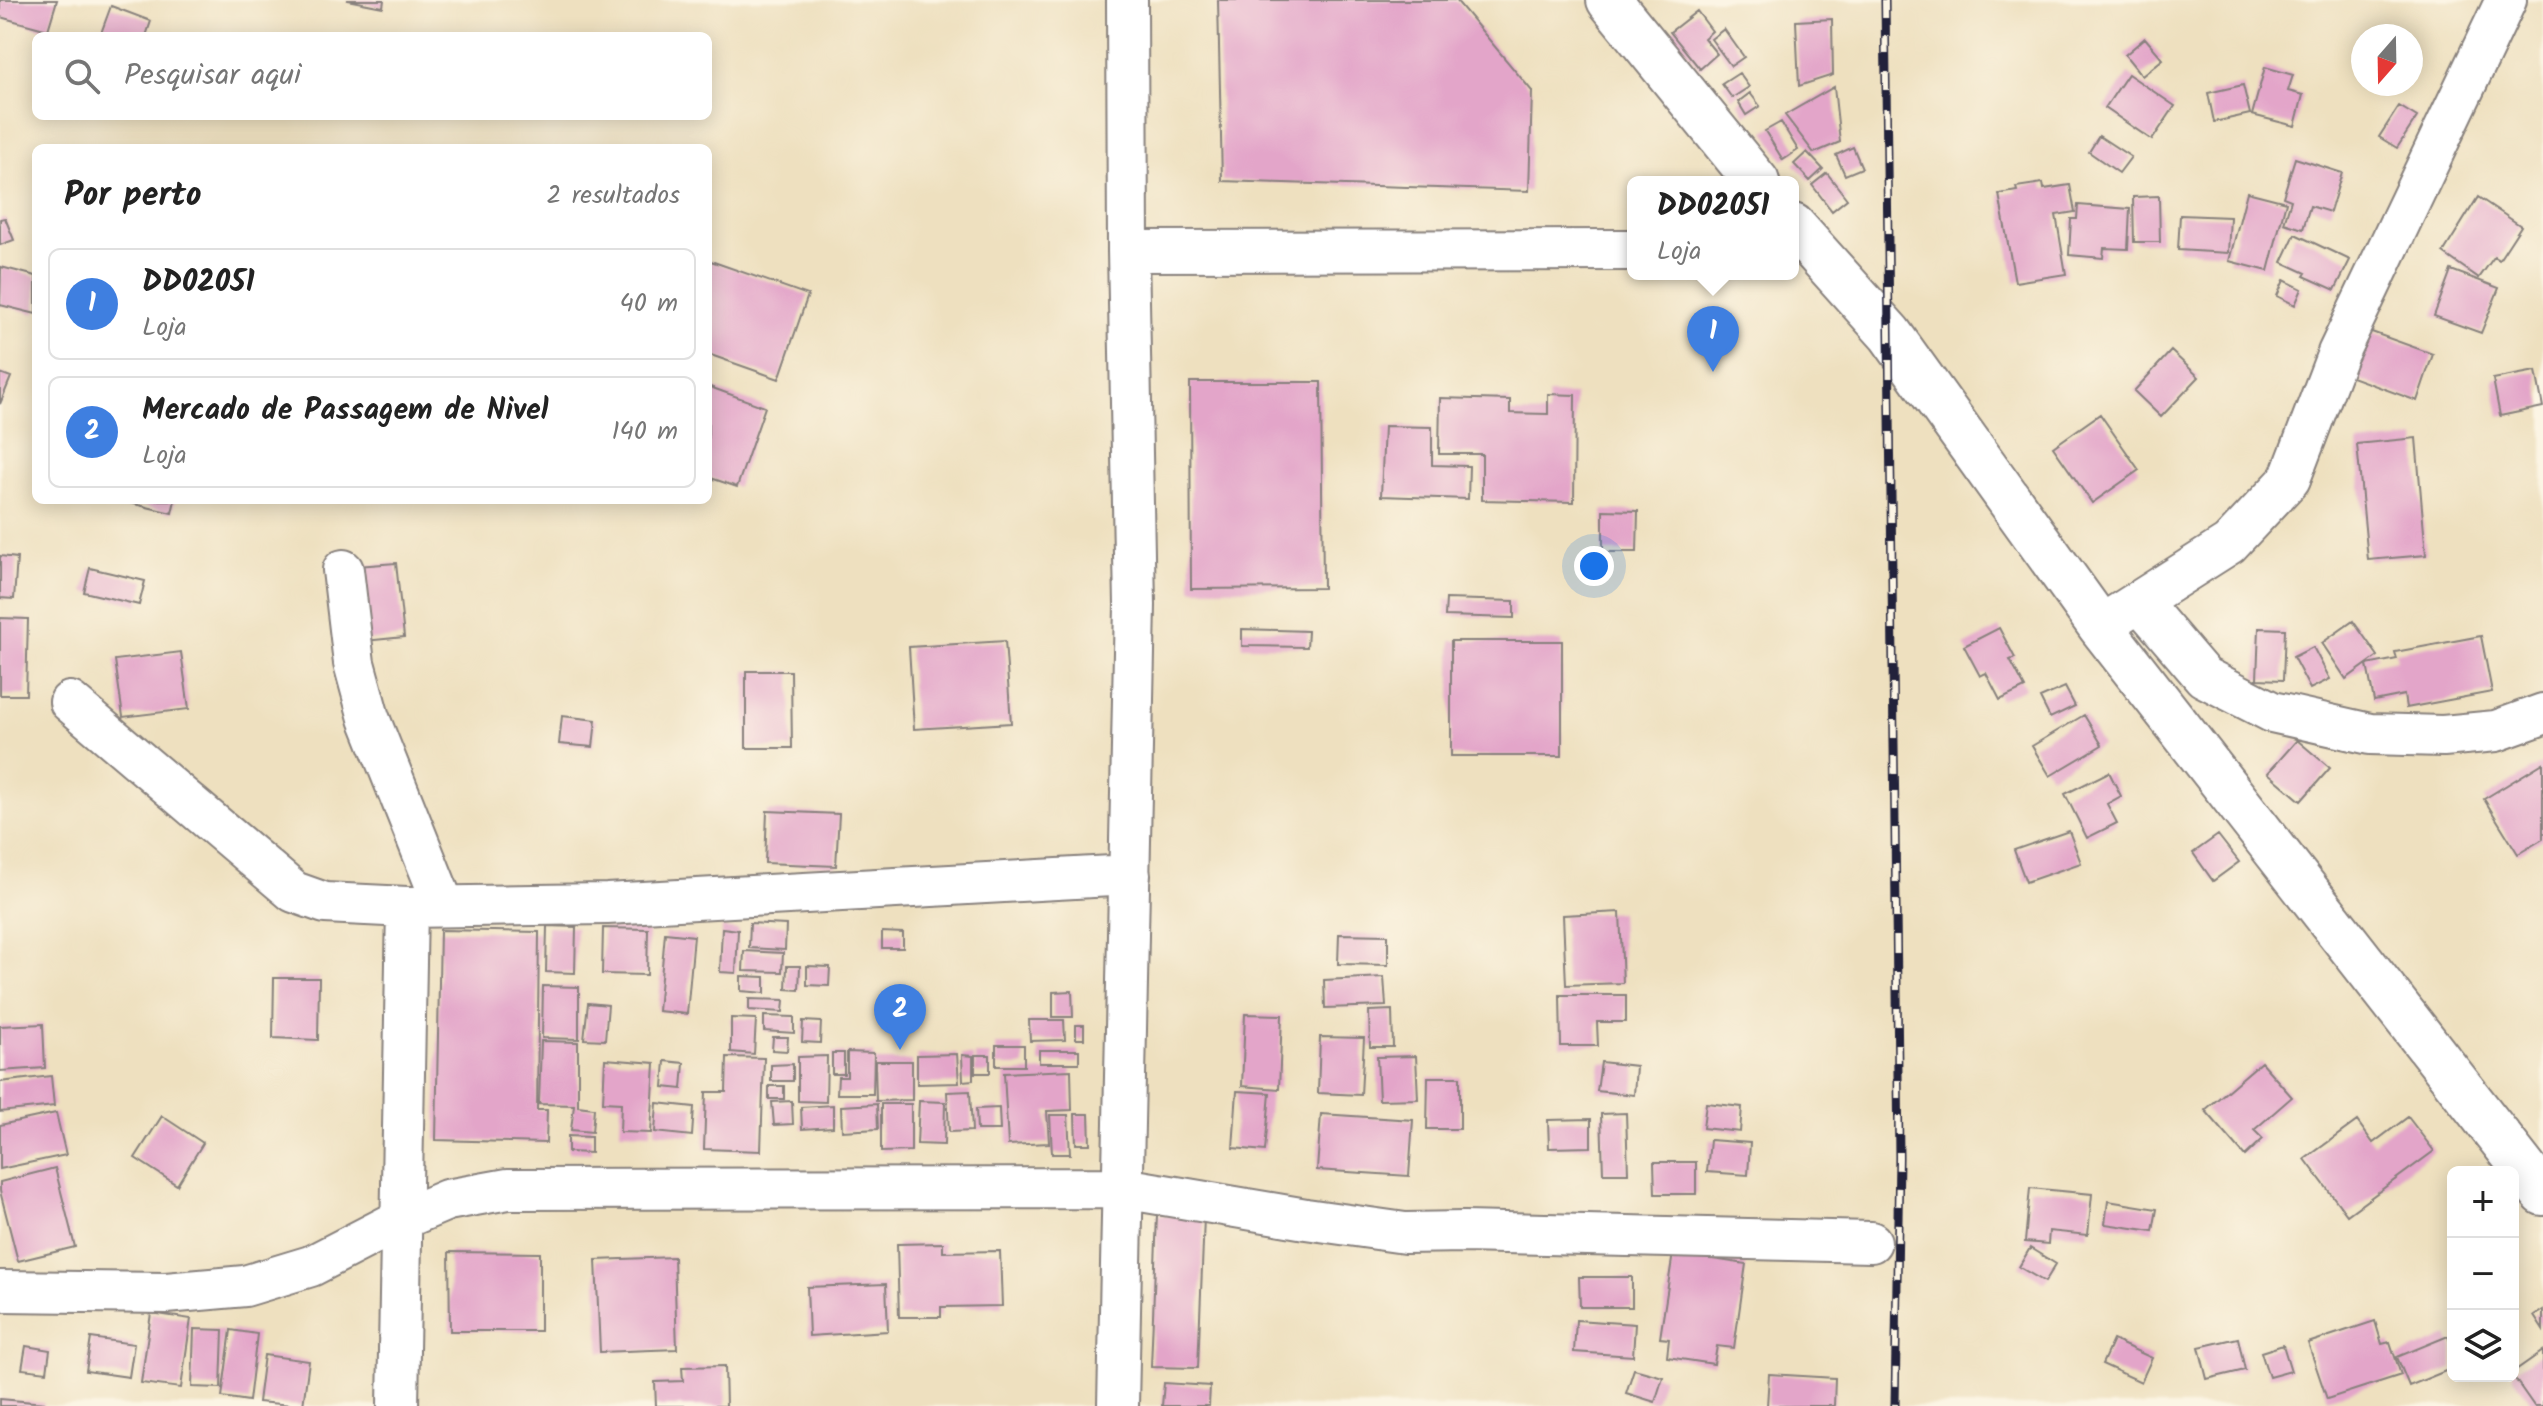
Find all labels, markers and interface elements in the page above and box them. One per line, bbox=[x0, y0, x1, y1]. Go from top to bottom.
north arrow bbox=[2351, 24, 2423, 96]
search box bbox=[32, 32, 712, 120]
text: Pesquisar aqui bbox=[124, 52, 301, 100]
icon: search bbox=[60, 54, 104, 98]
text: Por perto bbox=[64, 169, 202, 223]
text: 2 resultados bbox=[546, 175, 680, 217]
popup bbox=[1627, 176, 1799, 280]
text: DD02051 bbox=[1657, 183, 1769, 231]
text: Loja bbox=[1657, 231, 1702, 273]
text: DD02051 bbox=[142, 259, 254, 307]
text: 1 bbox=[88, 283, 96, 325]
text: 40 m bbox=[620, 283, 678, 325]
pin: 1 bbox=[1687, 306, 1739, 372]
text: Loja bbox=[142, 307, 187, 349]
text: Mercado de Passagem de Nivel bbox=[142, 387, 549, 435]
text: 2 bbox=[84, 411, 100, 453]
text: 140 m bbox=[611, 411, 678, 453]
text: Loja bbox=[142, 435, 187, 477]
your location bbox=[1574, 546, 1614, 586]
pin: 2 bbox=[874, 984, 926, 1050]
map controls bbox=[2447, 1166, 2519, 1382]
button: + bbox=[2447, 1166, 2519, 1238]
button: − bbox=[2447, 1238, 2519, 1310]
button: layers bbox=[2447, 1310, 2519, 1382]

